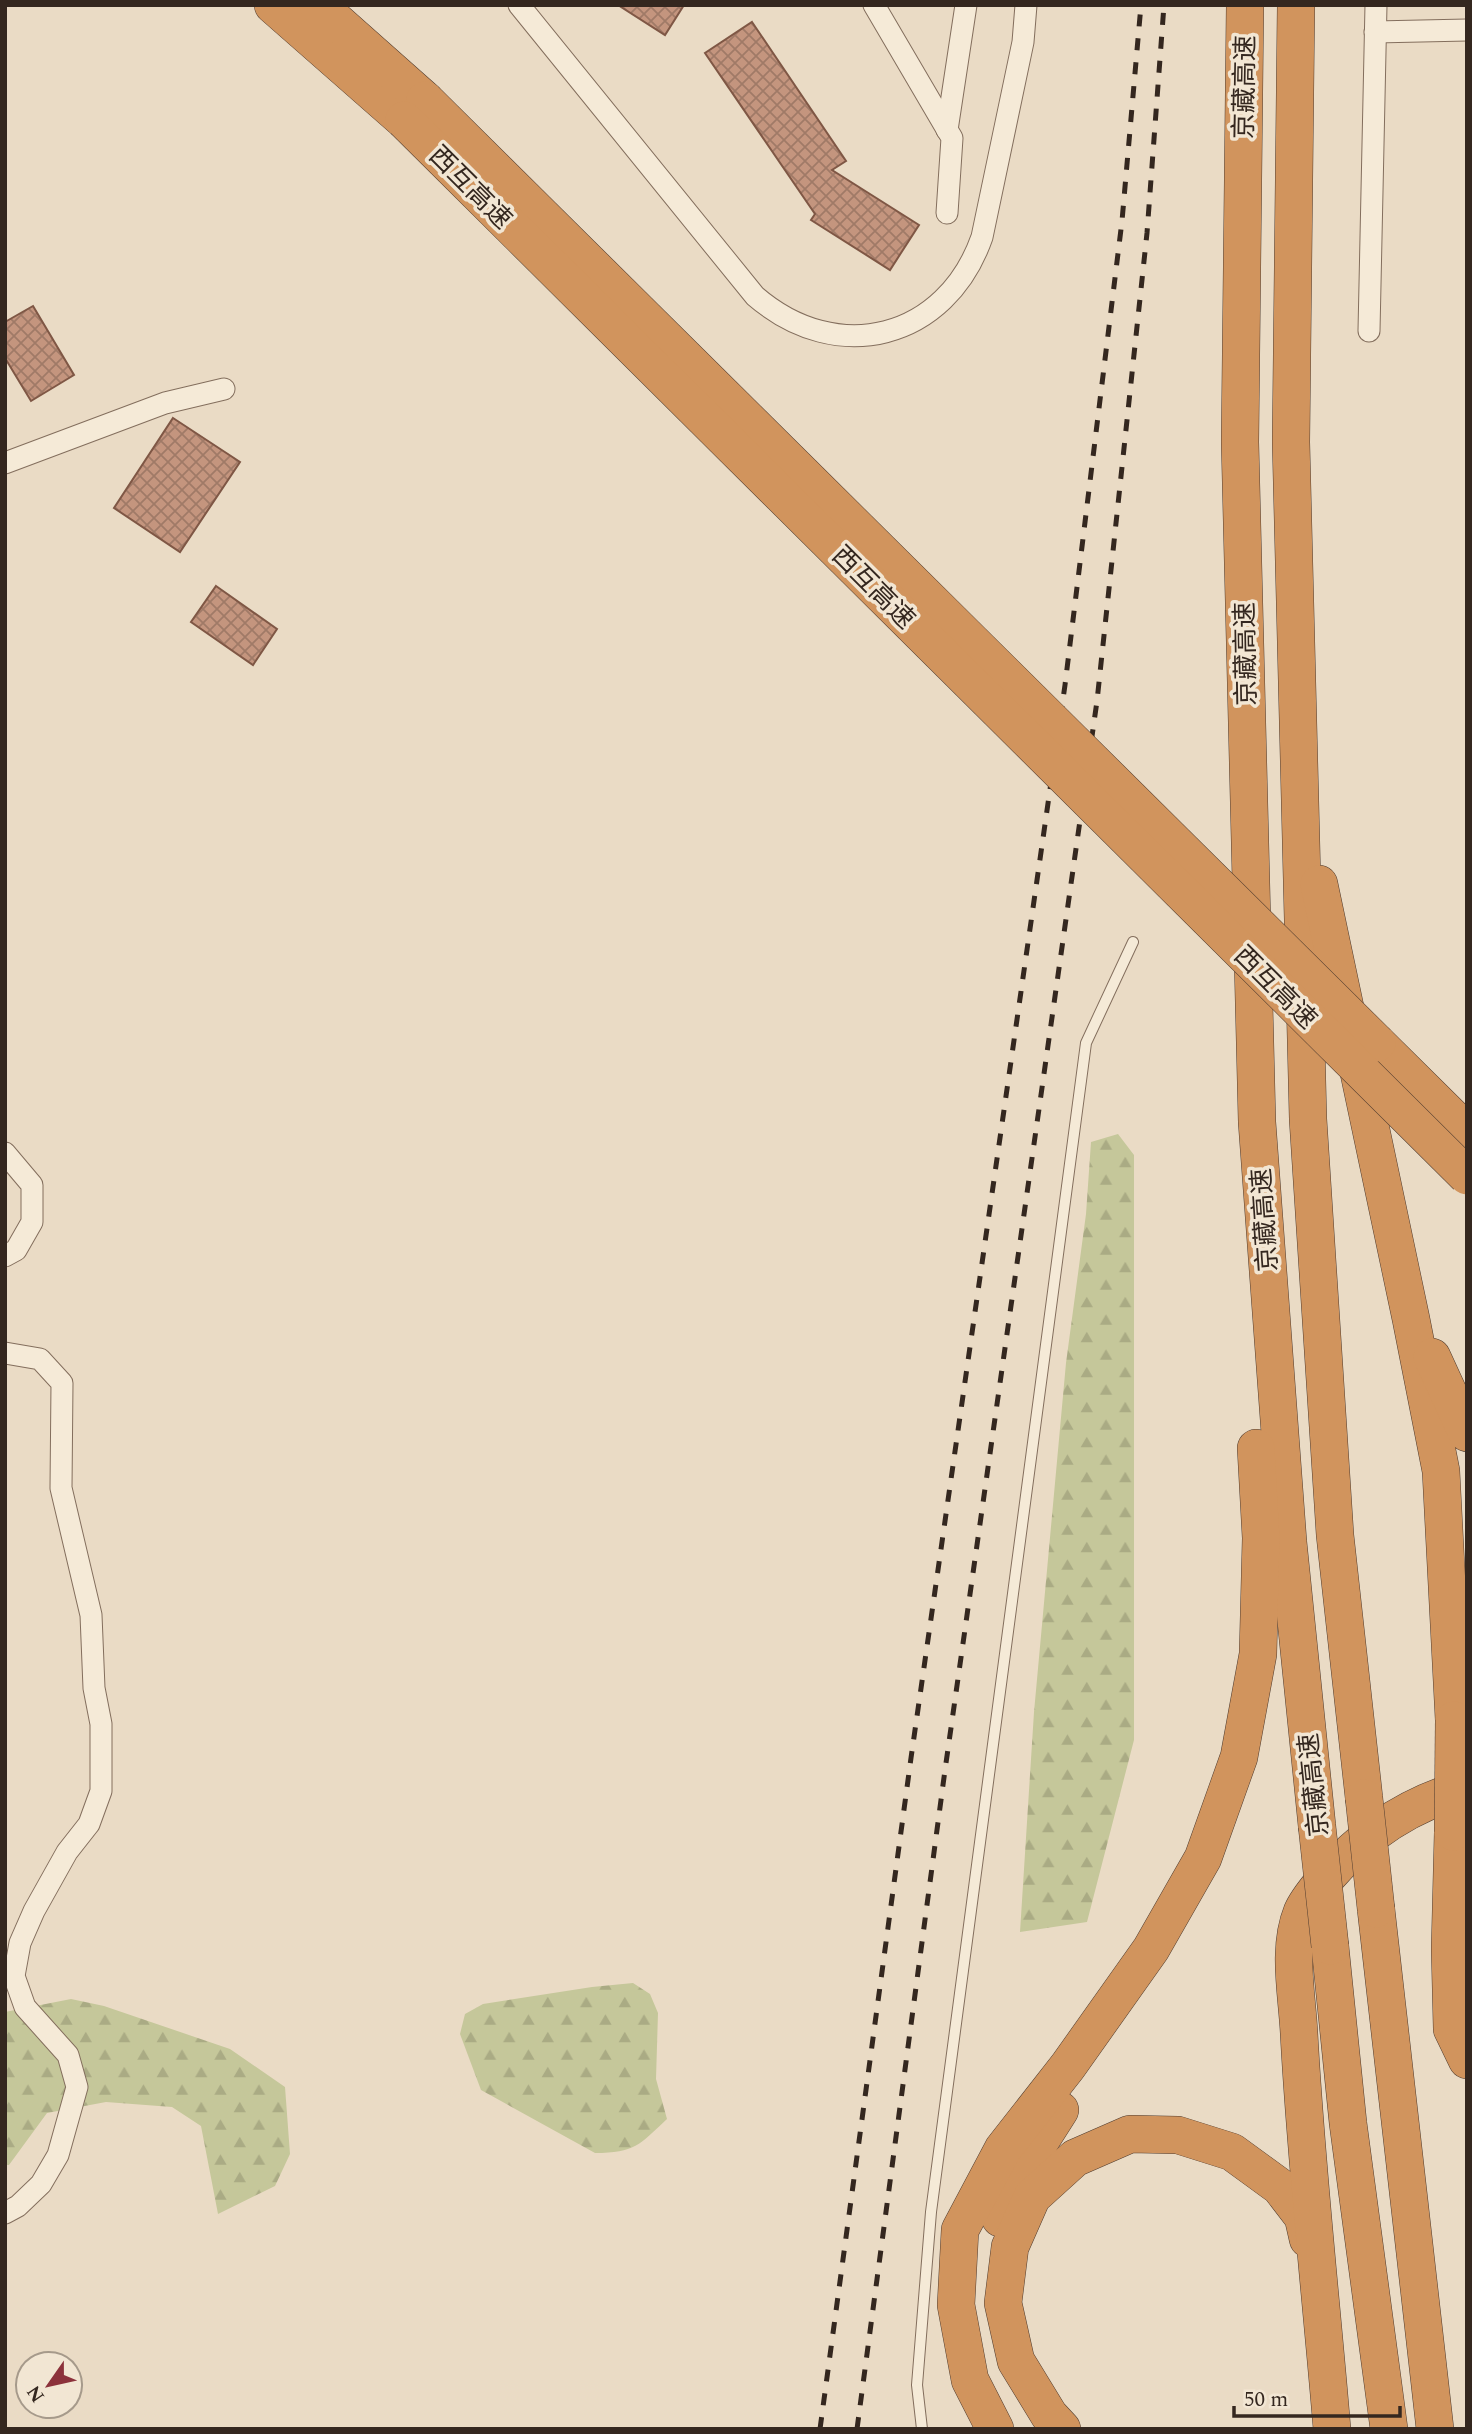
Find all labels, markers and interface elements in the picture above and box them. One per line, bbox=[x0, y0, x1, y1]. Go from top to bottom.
street label: 京藏高速 bbox=[1224, 35, 1266, 139]
street label: 西互高速 bbox=[419, 137, 521, 239]
street label: 西互高速 bbox=[822, 537, 924, 639]
street label: 京藏高速 bbox=[1225, 602, 1267, 706]
street label: 西互高速 bbox=[1224, 937, 1326, 1039]
street label: 京藏高速 bbox=[1241, 1167, 1289, 1273]
street label: 京藏高速 bbox=[1289, 1731, 1339, 1839]
north arrow bbox=[14, 2350, 84, 2420]
scale bar bbox=[1234, 2374, 1400, 2418]
text: N bbox=[20, 2379, 53, 2408]
text: 50 m bbox=[1244, 2384, 1288, 2416]

